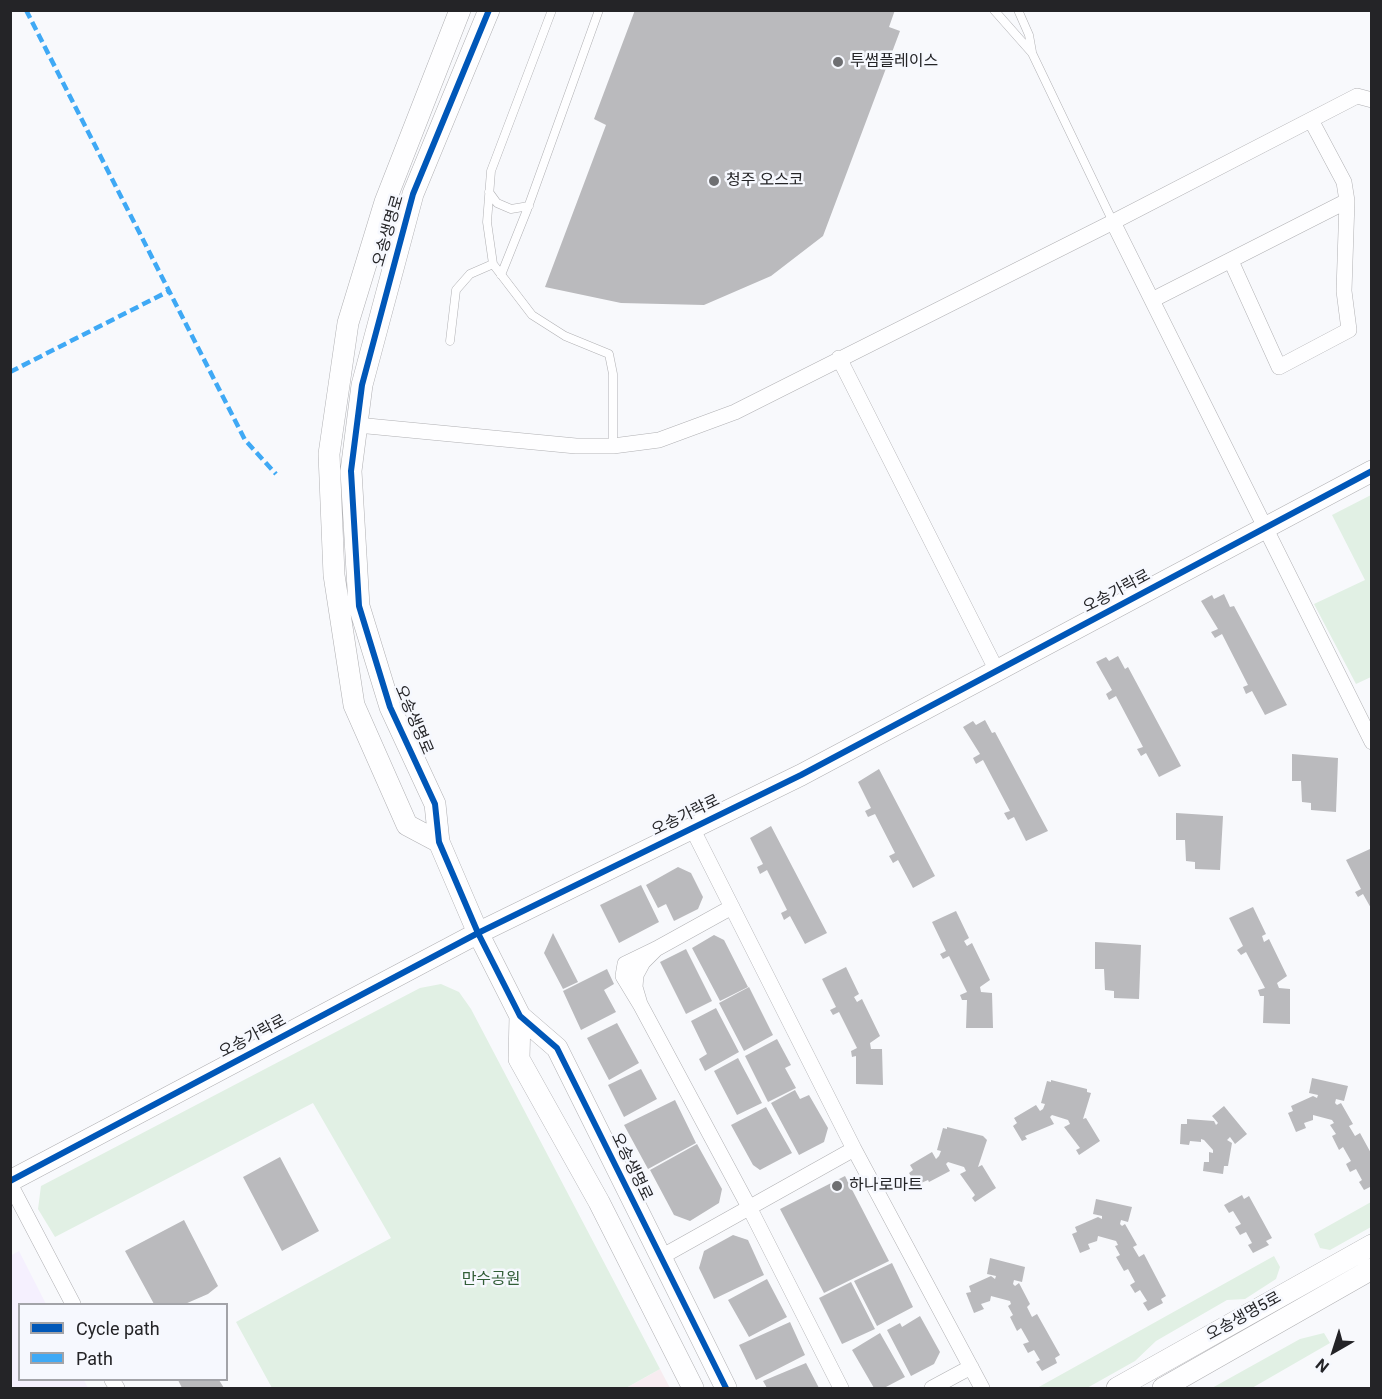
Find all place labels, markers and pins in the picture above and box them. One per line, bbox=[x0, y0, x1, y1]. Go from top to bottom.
place label: 투썸플레이스 bbox=[850, 52, 938, 72]
marker: 투썸플레이스 bbox=[831, 55, 845, 69]
place label: 청주 오스코 bbox=[726, 171, 804, 191]
marker: 청주 오스코 bbox=[707, 174, 721, 188]
place label: 하나로마트 bbox=[849, 1176, 923, 1196]
marker: 하나로마트 bbox=[830, 1179, 844, 1193]

